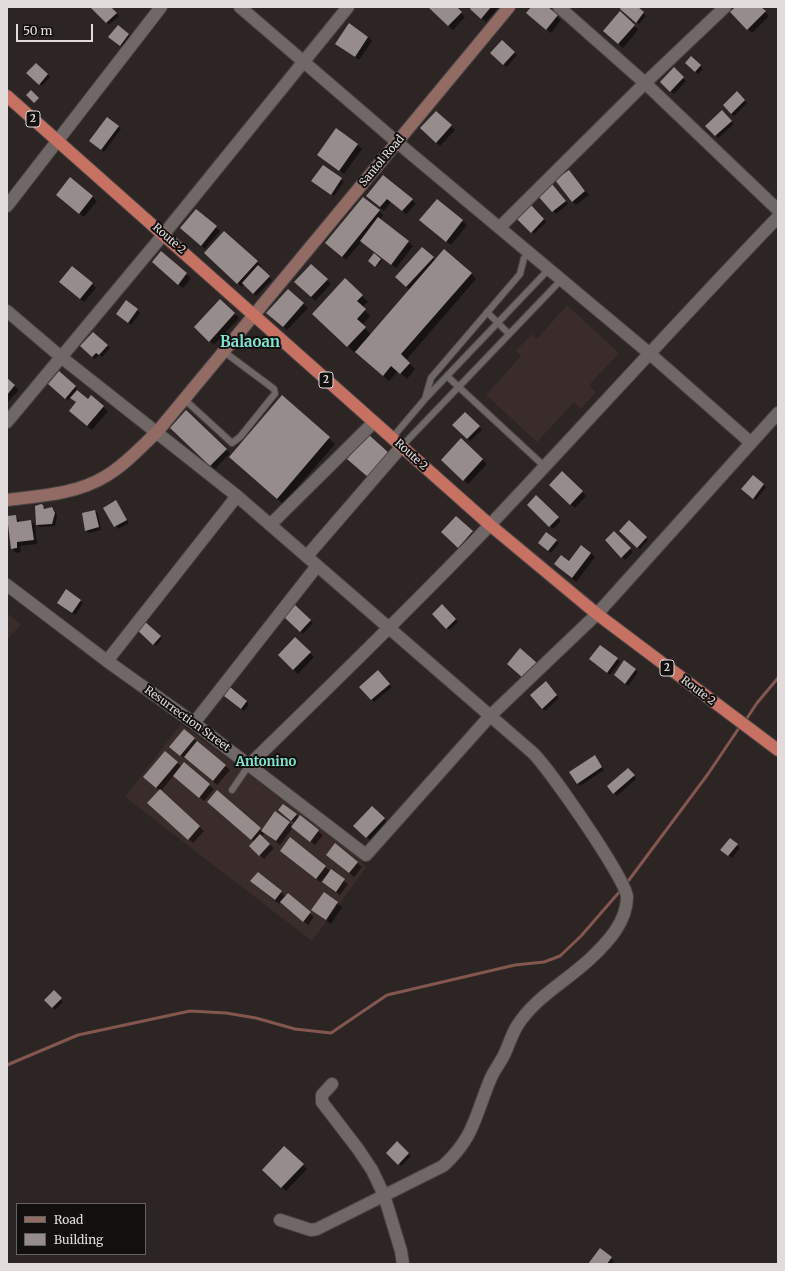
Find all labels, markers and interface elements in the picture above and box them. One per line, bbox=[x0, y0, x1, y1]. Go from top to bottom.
scale bar bbox=[18, 16, 95, 42]
text: 50 m bbox=[23, 23, 52, 38]
road number: 2 bbox=[26, 111, 40, 127]
street label: Santol Road bbox=[357, 133, 407, 189]
street label: Route 2 bbox=[150, 221, 188, 257]
district label: Balaoan bbox=[220, 334, 280, 352]
road number: 2 bbox=[319, 372, 333, 388]
street label: Route 2 bbox=[392, 437, 430, 473]
road number: 2 bbox=[660, 660, 674, 676]
street label: Route 2 bbox=[678, 674, 718, 708]
street label: Resurrection Street bbox=[142, 684, 232, 754]
district label: Antonino bbox=[236, 754, 296, 770]
legend bbox=[16, 1203, 146, 1255]
text: Road bbox=[54, 1212, 83, 1227]
text: Building bbox=[54, 1232, 103, 1247]

